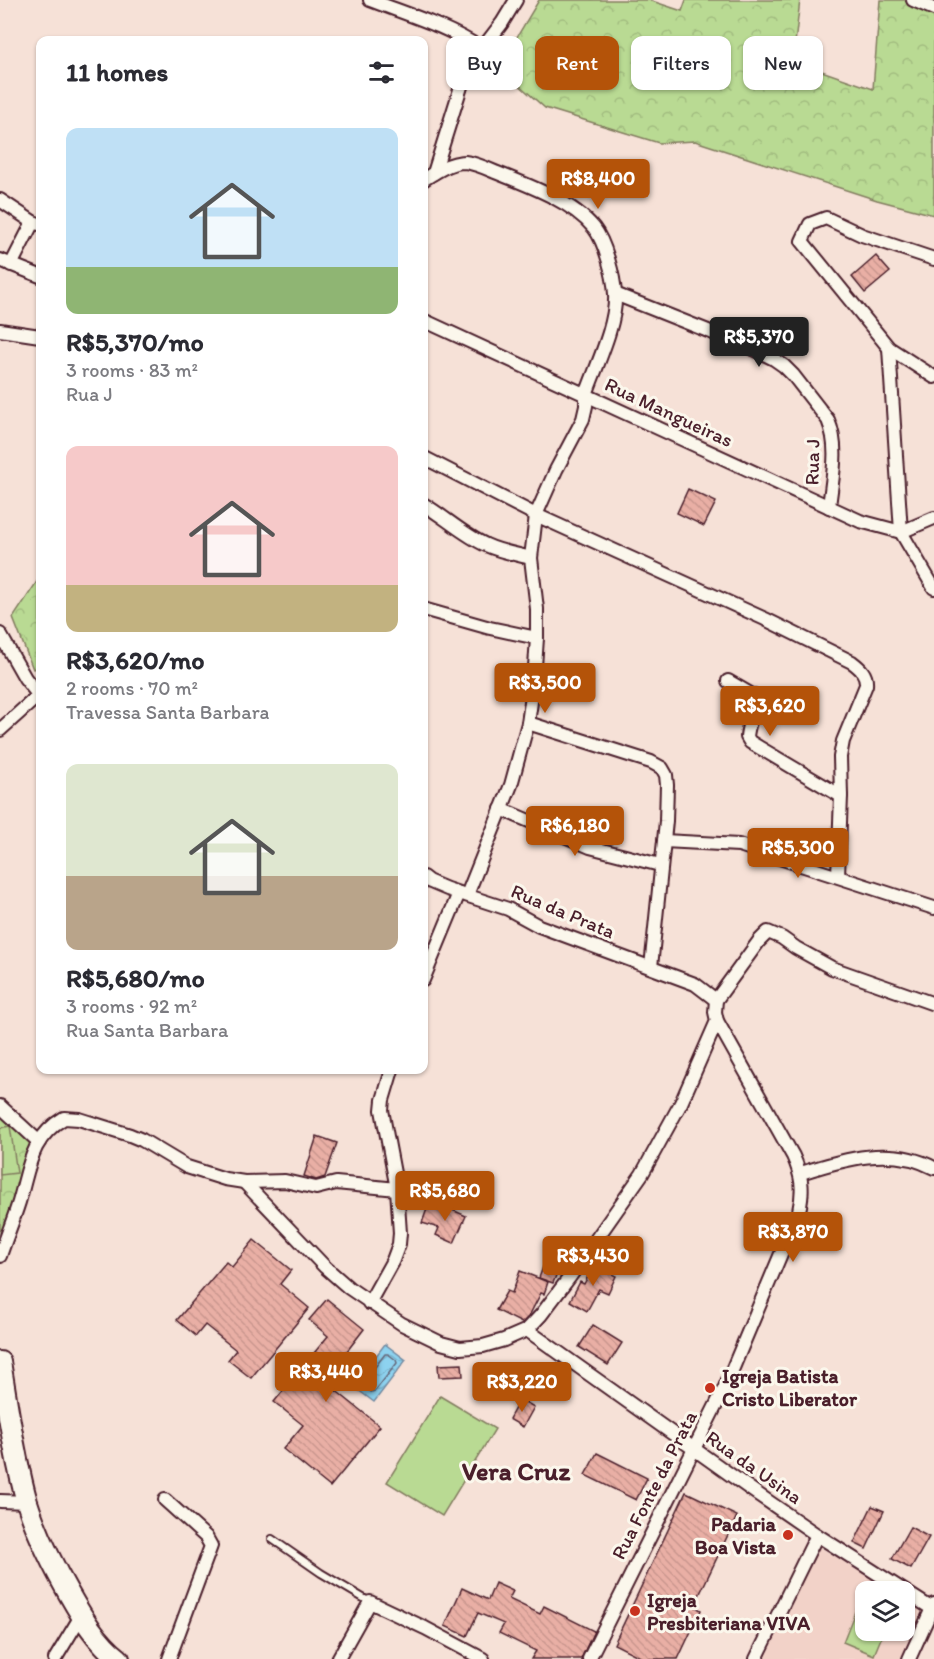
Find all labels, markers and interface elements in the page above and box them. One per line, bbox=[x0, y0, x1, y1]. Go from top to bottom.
chip: Buy bbox=[446, 36, 523, 90]
chip: Rent bbox=[535, 36, 619, 90]
chip: Filters bbox=[631, 36, 731, 90]
chip: New bbox=[743, 36, 823, 90]
text: 11 homes bbox=[66, 56, 168, 88]
icon: filters bbox=[365, 56, 398, 89]
pin: R$8,400 bbox=[543, 159, 653, 210]
text: R$8,400 bbox=[561, 166, 635, 190]
icon: home bbox=[178, 167, 286, 275]
pin: R$5,370 bbox=[704, 317, 814, 368]
text: R$5,370 bbox=[724, 324, 794, 348]
text: R$5,370/mo bbox=[66, 326, 204, 358]
text: 3 rooms · 83 m² bbox=[66, 358, 198, 382]
street label: Rua Mangueiras bbox=[601, 372, 737, 452]
text: Rua J bbox=[66, 382, 113, 406]
street label: Rua J bbox=[800, 438, 824, 486]
icon: home bbox=[178, 485, 286, 593]
text: R$3,620/mo bbox=[66, 644, 205, 676]
pin: R$3,500 bbox=[490, 663, 600, 714]
text: R$3,500 bbox=[509, 670, 582, 694]
text: 2 rooms · 70 m² bbox=[66, 676, 198, 700]
pin: R$3,620 bbox=[715, 686, 825, 737]
text: R$3,620 bbox=[734, 693, 806, 717]
text: Travessa Santa Barbara bbox=[66, 700, 269, 724]
icon: home bbox=[178, 803, 286, 911]
pin: R$6,180 bbox=[520, 806, 630, 857]
text: R$6,180 bbox=[540, 813, 610, 837]
pin: R$5,300 bbox=[743, 828, 853, 879]
text: R$5,300 bbox=[762, 835, 835, 859]
street label: Rua da Prata bbox=[508, 878, 619, 944]
text: R$5,680/mo bbox=[66, 962, 205, 994]
text: 3 rooms · 92 m² bbox=[66, 994, 197, 1018]
text: Rua Santa Barbara bbox=[66, 1018, 228, 1042]
pin: R$5,680 bbox=[390, 1171, 500, 1222]
text: R$5,680 bbox=[409, 1178, 481, 1202]
pin: R$3,870 bbox=[738, 1212, 848, 1263]
text: R$3,870 bbox=[757, 1219, 829, 1243]
pin: R$3,430 bbox=[538, 1236, 648, 1287]
text: R$3,430 bbox=[556, 1243, 630, 1267]
pin: R$3,440 bbox=[271, 1352, 381, 1403]
text: R$3,440 bbox=[289, 1359, 363, 1383]
pin: R$3,220 bbox=[467, 1362, 577, 1413]
place label: Igreja Batista Cristo Liberator bbox=[722, 1364, 858, 1411]
text: R$3,220 bbox=[486, 1369, 558, 1393]
marker: Igreja Batista Cristo Liberator bbox=[703, 1381, 717, 1395]
street label: Rua Fonte da Prata bbox=[606, 1406, 702, 1563]
street label: Rua da Usina bbox=[701, 1425, 807, 1509]
district label: Vera Cruz bbox=[462, 1455, 571, 1487]
place label: Padaria Boa Vista bbox=[695, 1512, 777, 1559]
marker: Padaria Boa Vista bbox=[781, 1528, 795, 1542]
map controls bbox=[855, 1581, 915, 1641]
button: layers bbox=[855, 1581, 915, 1641]
place label: Igreja Presbiteriana VIVA bbox=[647, 1588, 810, 1635]
marker: Igreja Presbiteriana VIVA bbox=[628, 1604, 642, 1618]

